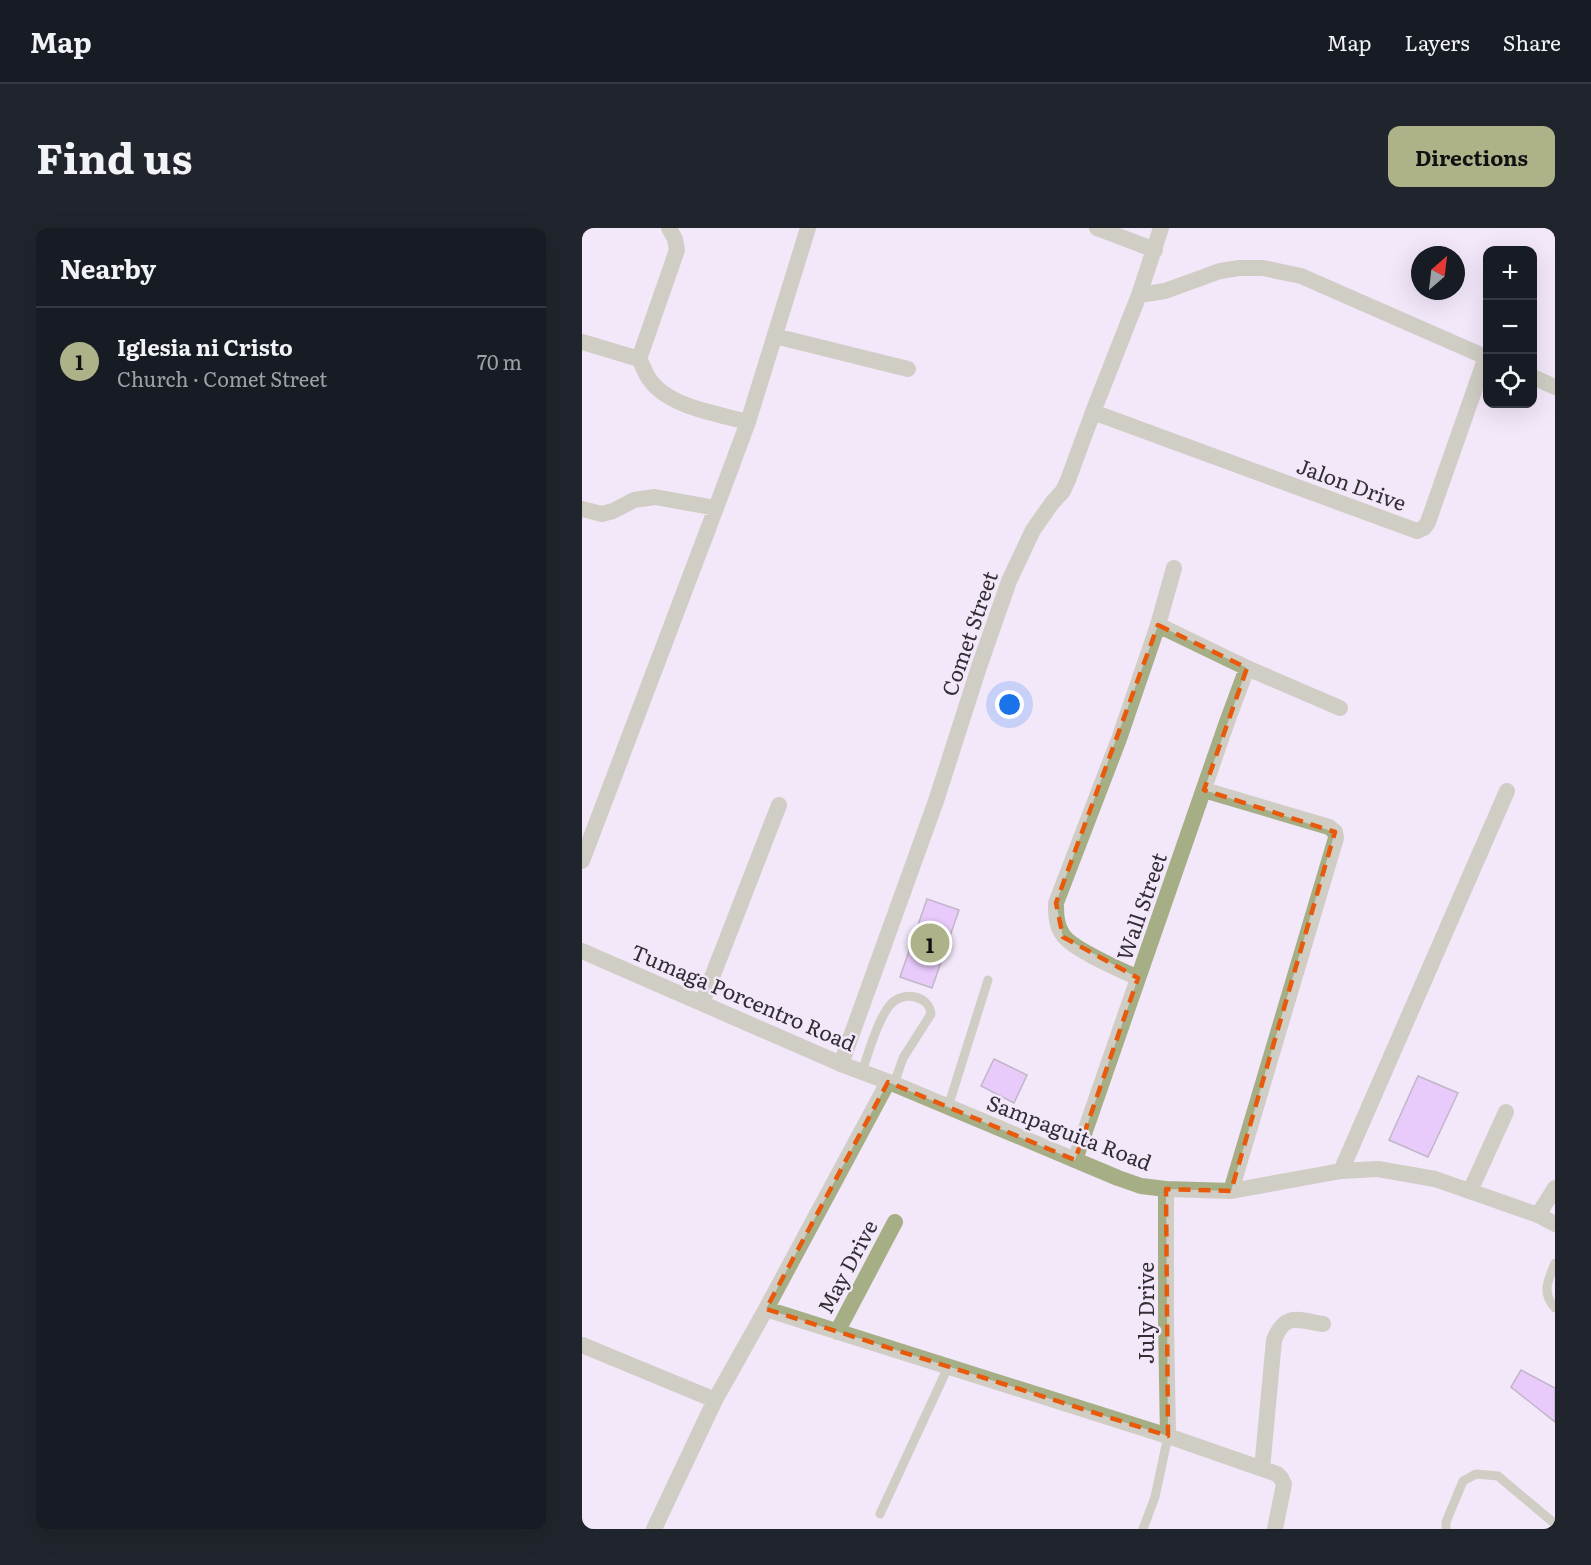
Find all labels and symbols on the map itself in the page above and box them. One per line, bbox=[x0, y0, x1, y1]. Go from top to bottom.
north arrow bbox=[1411, 246, 1465, 300]
street label: Jalon Drive bbox=[1293, 449, 1411, 517]
street label: Comet Street bbox=[932, 566, 1004, 700]
your location bbox=[995, 690, 1024, 719]
street label: Wall Street bbox=[1107, 847, 1173, 964]
pin: 1 bbox=[910, 920, 950, 966]
street label: Tumaga Porcentro Road bbox=[627, 935, 861, 1057]
street label: Sampaguita Road bbox=[983, 1085, 1157, 1177]
street label: May Drive bbox=[808, 1213, 884, 1318]
street label: July Drive bbox=[1129, 1262, 1160, 1364]

